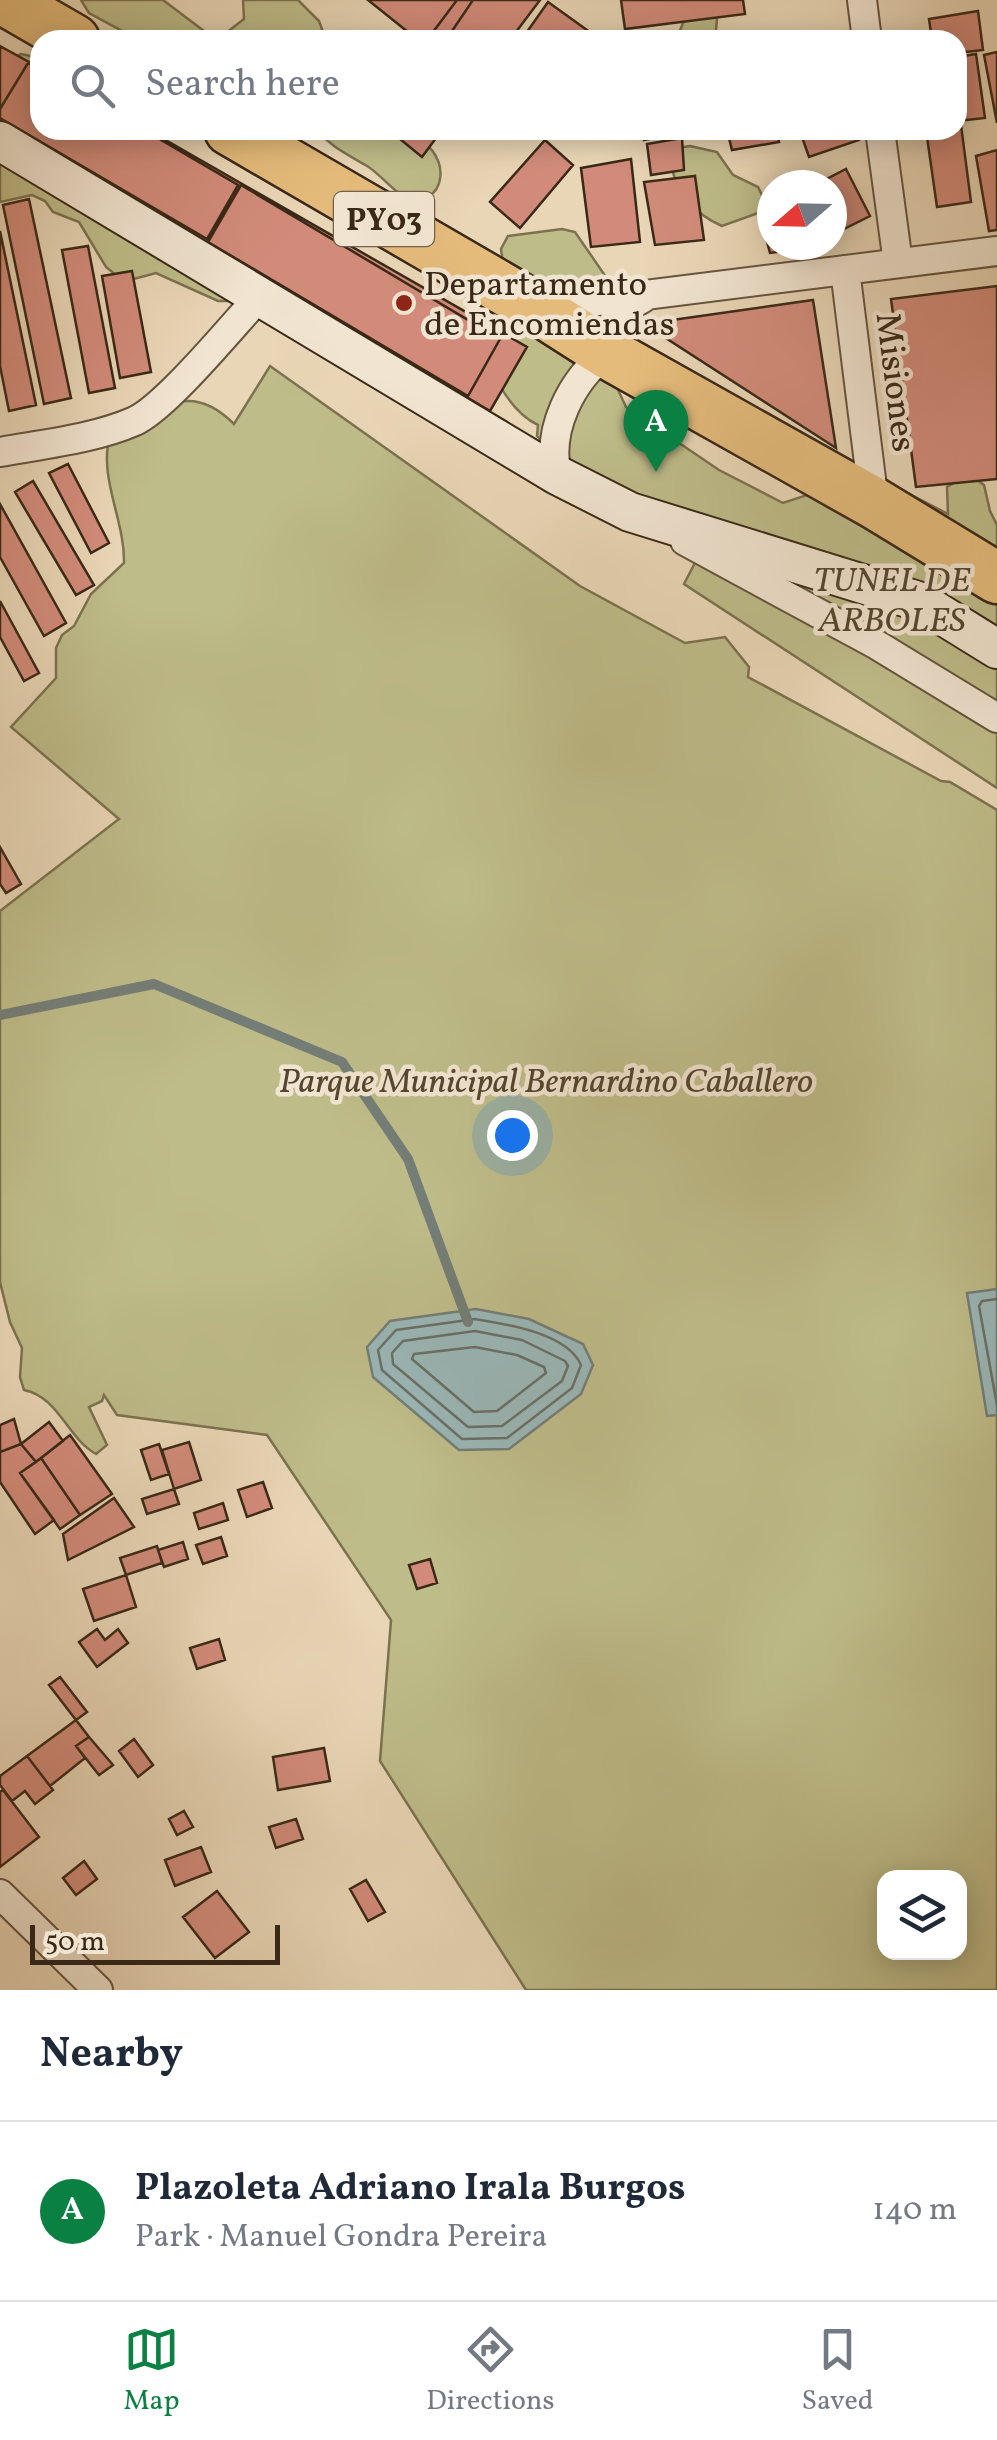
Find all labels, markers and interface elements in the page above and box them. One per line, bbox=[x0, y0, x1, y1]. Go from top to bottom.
search box bbox=[30, 30, 967, 140]
icon: search bbox=[65, 58, 120, 113]
text: Search here bbox=[145, 59, 340, 112]
north arrow bbox=[757, 170, 847, 260]
road number: PY03 bbox=[334, 192, 434, 246]
place label: Departamento de Encomiendas bbox=[424, 262, 675, 350]
marker: Departamento de Encomiendas bbox=[393, 292, 415, 314]
street label: Misiones bbox=[862, 310, 926, 455]
pin: A bbox=[624, 390, 688, 472]
park label: TUNEL DE ARBOLES bbox=[814, 558, 971, 646]
park label: Parque Municipal Bernardino Caballero bbox=[279, 1059, 813, 1107]
your location bbox=[487, 1110, 538, 1161]
map controls bbox=[877, 1870, 967, 1960]
button: layers bbox=[877, 1870, 967, 1960]
scale bar bbox=[30, 1920, 280, 1964]
text: 50 m bbox=[45, 1923, 105, 1962]
text: Nearby bbox=[40, 2026, 183, 2085]
text: Plazoleta Adriano Irala Burgos bbox=[135, 2163, 685, 2216]
text: A bbox=[61, 2189, 84, 2233]
text: 140 m bbox=[872, 2189, 957, 2233]
text: Park · Manuel Gondra Pereira bbox=[135, 2216, 547, 2260]
tab: Map bbox=[123, 2322, 179, 2421]
tab: Directions bbox=[426, 2322, 555, 2421]
tab: Saved bbox=[801, 2322, 874, 2421]

